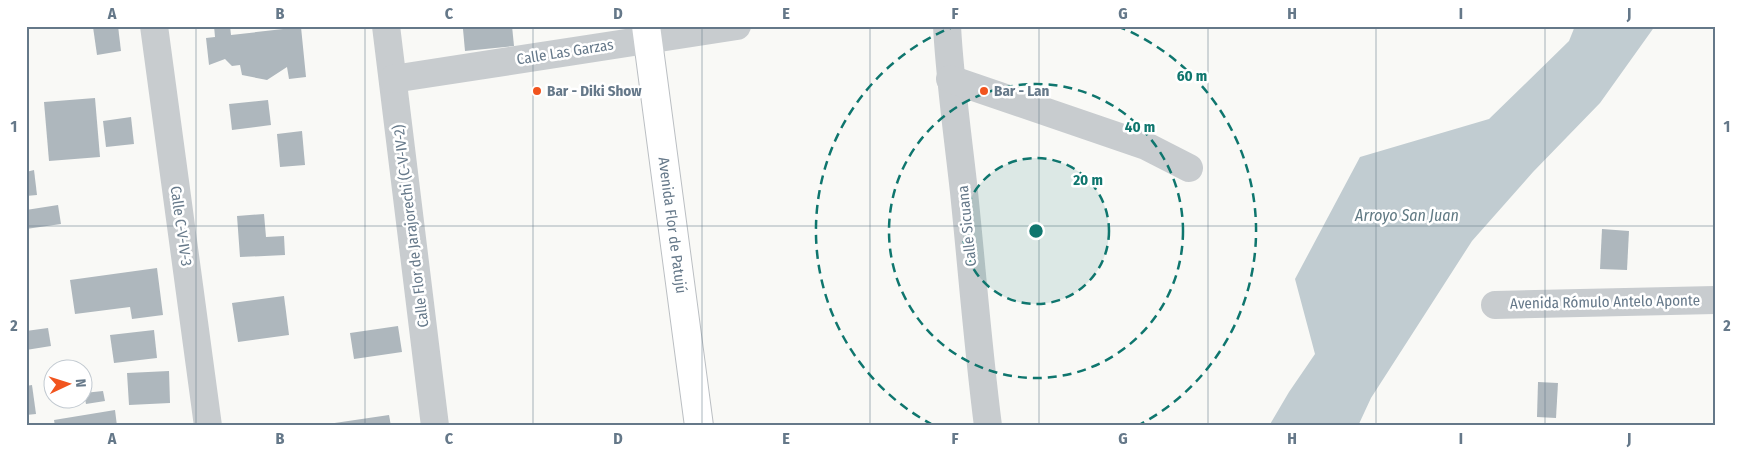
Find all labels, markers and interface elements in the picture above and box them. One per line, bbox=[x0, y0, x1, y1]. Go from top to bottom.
text: A bbox=[107, 4, 117, 23]
text: B bbox=[276, 4, 285, 23]
text: C bbox=[445, 4, 454, 23]
text: D bbox=[613, 4, 623, 23]
text: E bbox=[782, 4, 790, 23]
text: F bbox=[951, 4, 959, 23]
text: G bbox=[1118, 4, 1128, 23]
text: H bbox=[1287, 4, 1297, 23]
text: I bbox=[1459, 4, 1463, 23]
text: J bbox=[1626, 4, 1631, 23]
street label: Calle Las Garzas bbox=[515, 35, 615, 69]
text: 60 m bbox=[1177, 67, 1207, 85]
place label: Bar - Diki Show bbox=[547, 82, 642, 100]
place label: Bar - Lan bbox=[994, 82, 1050, 100]
marker: Bar - Diki Show bbox=[531, 85, 543, 97]
marker: Bar - Lan bbox=[978, 85, 990, 97]
text: 1 bbox=[11, 117, 17, 136]
text: 1 bbox=[1724, 117, 1730, 136]
text: 40 m bbox=[1125, 118, 1155, 136]
street label: Calle Flor de Jarajorechi (C-V-IV-2) bbox=[390, 124, 432, 328]
street label: Avenida Flor de Patujú bbox=[654, 156, 690, 295]
text: 20 m bbox=[1072, 171, 1103, 189]
street label: Calle C-V-IV-3 bbox=[166, 185, 196, 267]
street label: Calle Sicuana bbox=[954, 185, 980, 267]
water label: Arroyo San Juan bbox=[1354, 206, 1459, 225]
centre of rings bbox=[1027, 222, 1045, 240]
street label: Avenida Rómulo Antelo Aponte bbox=[1510, 291, 1700, 313]
text: 2 bbox=[9, 316, 18, 335]
text: 2 bbox=[1722, 316, 1731, 335]
north arrow bbox=[42, 360, 92, 410]
text: N bbox=[72, 378, 89, 388]
text: A bbox=[107, 429, 117, 448]
text: B bbox=[276, 429, 285, 448]
text: C bbox=[445, 429, 454, 448]
text: D bbox=[613, 429, 623, 448]
text: E bbox=[782, 429, 790, 448]
text: F bbox=[951, 429, 959, 448]
text: G bbox=[1118, 429, 1128, 448]
text: H bbox=[1287, 429, 1297, 448]
text: I bbox=[1459, 429, 1463, 448]
text: J bbox=[1626, 429, 1631, 448]

